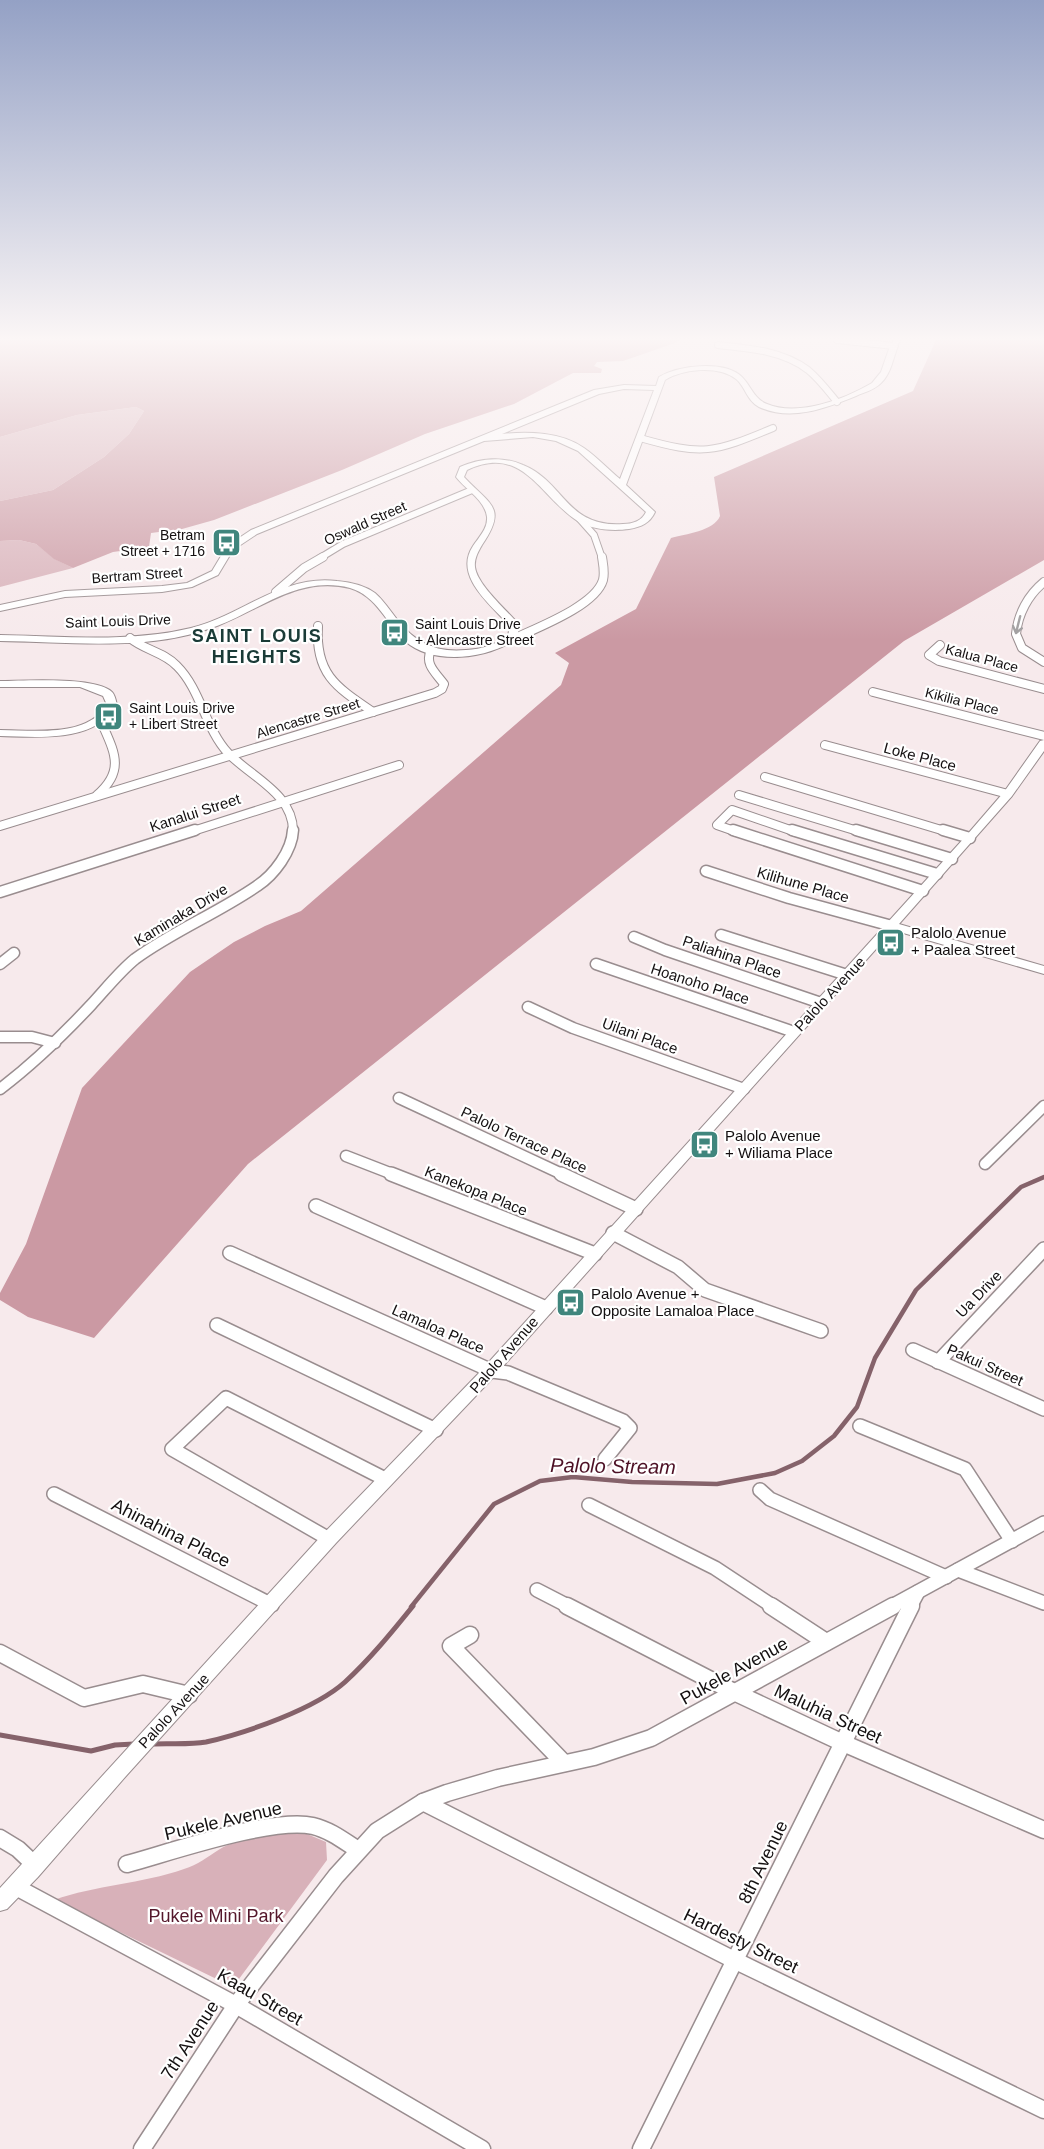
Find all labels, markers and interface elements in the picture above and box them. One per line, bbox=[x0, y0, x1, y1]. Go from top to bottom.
street label: Oswald Street bbox=[322, 498, 409, 548]
place label: Betram Street + 1716 bbox=[121, 527, 205, 559]
bus stop icon: Betram Street + 1716 bbox=[210, 527, 242, 559]
street label: Bertram Street bbox=[91, 564, 183, 586]
street label: Saint Louis Drive bbox=[65, 611, 171, 631]
one-way arrow bbox=[1012, 615, 1024, 634]
bus stop icon: Saint Louis Drive + Alencastre Street bbox=[378, 616, 410, 648]
place label: Saint Louis Drive + Alencastre Street bbox=[415, 616, 534, 648]
district label: SAINT LOUIS HEIGHTS bbox=[192, 626, 322, 667]
street label: Kalua Place bbox=[944, 641, 1020, 675]
street label: Kikilia Place bbox=[923, 684, 1001, 718]
street label: Alencastre Street bbox=[254, 695, 362, 741]
bus stop icon: Saint Louis Drive + Libert Street bbox=[92, 700, 124, 732]
place label: Saint Louis Drive + Libert Street bbox=[129, 700, 235, 732]
street label: Loke Place bbox=[882, 739, 958, 774]
street label: Kanalui Street bbox=[147, 790, 243, 835]
street label: Kilihune Place bbox=[755, 863, 851, 906]
street label: Kaminaka Drive bbox=[131, 880, 230, 949]
place label: Palolo Avenue + Paalea Street bbox=[911, 924, 1016, 958]
bus stop icon: Palolo Avenue + Paalea Street bbox=[874, 926, 906, 958]
street label: Paliahina Place bbox=[681, 932, 784, 981]
street label: Palolo Avenue bbox=[791, 953, 868, 1034]
street label: Hoanoho Place bbox=[649, 960, 752, 1007]
street label: Uilani Place bbox=[600, 1014, 680, 1057]
street label: Palolo Terrace Place bbox=[458, 1103, 590, 1176]
place label: Palolo Avenue + Wiliama Place bbox=[725, 1127, 833, 1161]
bus stop icon: Palolo Avenue + Wiliama Place bbox=[688, 1129, 720, 1161]
street label: Kanekopa Place bbox=[422, 1162, 530, 1219]
street label: Ua Drive bbox=[952, 1267, 1005, 1321]
place label: Palolo Avenue + Opposite Lamaloa Place bbox=[591, 1285, 754, 1319]
bus stop icon: Palolo Avenue + Opposite Lamaloa Place bbox=[554, 1287, 586, 1319]
street label: Lamaloa Place bbox=[389, 1301, 487, 1356]
street label: Palolo Avenue bbox=[466, 1313, 541, 1396]
street label: Pakui Street bbox=[944, 1340, 1027, 1389]
water label: Palolo Stream bbox=[550, 1454, 676, 1478]
street label: Ahinahina Place bbox=[108, 1495, 234, 1571]
street label: Pukele Avenue bbox=[677, 1633, 791, 1709]
street label: Palolo Avenue bbox=[135, 1670, 212, 1751]
street label: Maluhia Street bbox=[771, 1680, 885, 1748]
street label: Pukele Avenue bbox=[162, 1798, 284, 1844]
street label: 8th Avenue bbox=[734, 1817, 792, 1907]
street label: Hardesty Street bbox=[680, 1905, 802, 1977]
park label: Pukele Mini Park bbox=[148, 1906, 285, 1926]
street label: Kaau Street bbox=[214, 1965, 306, 2029]
street label: 7th Avenue bbox=[157, 1997, 223, 2083]

